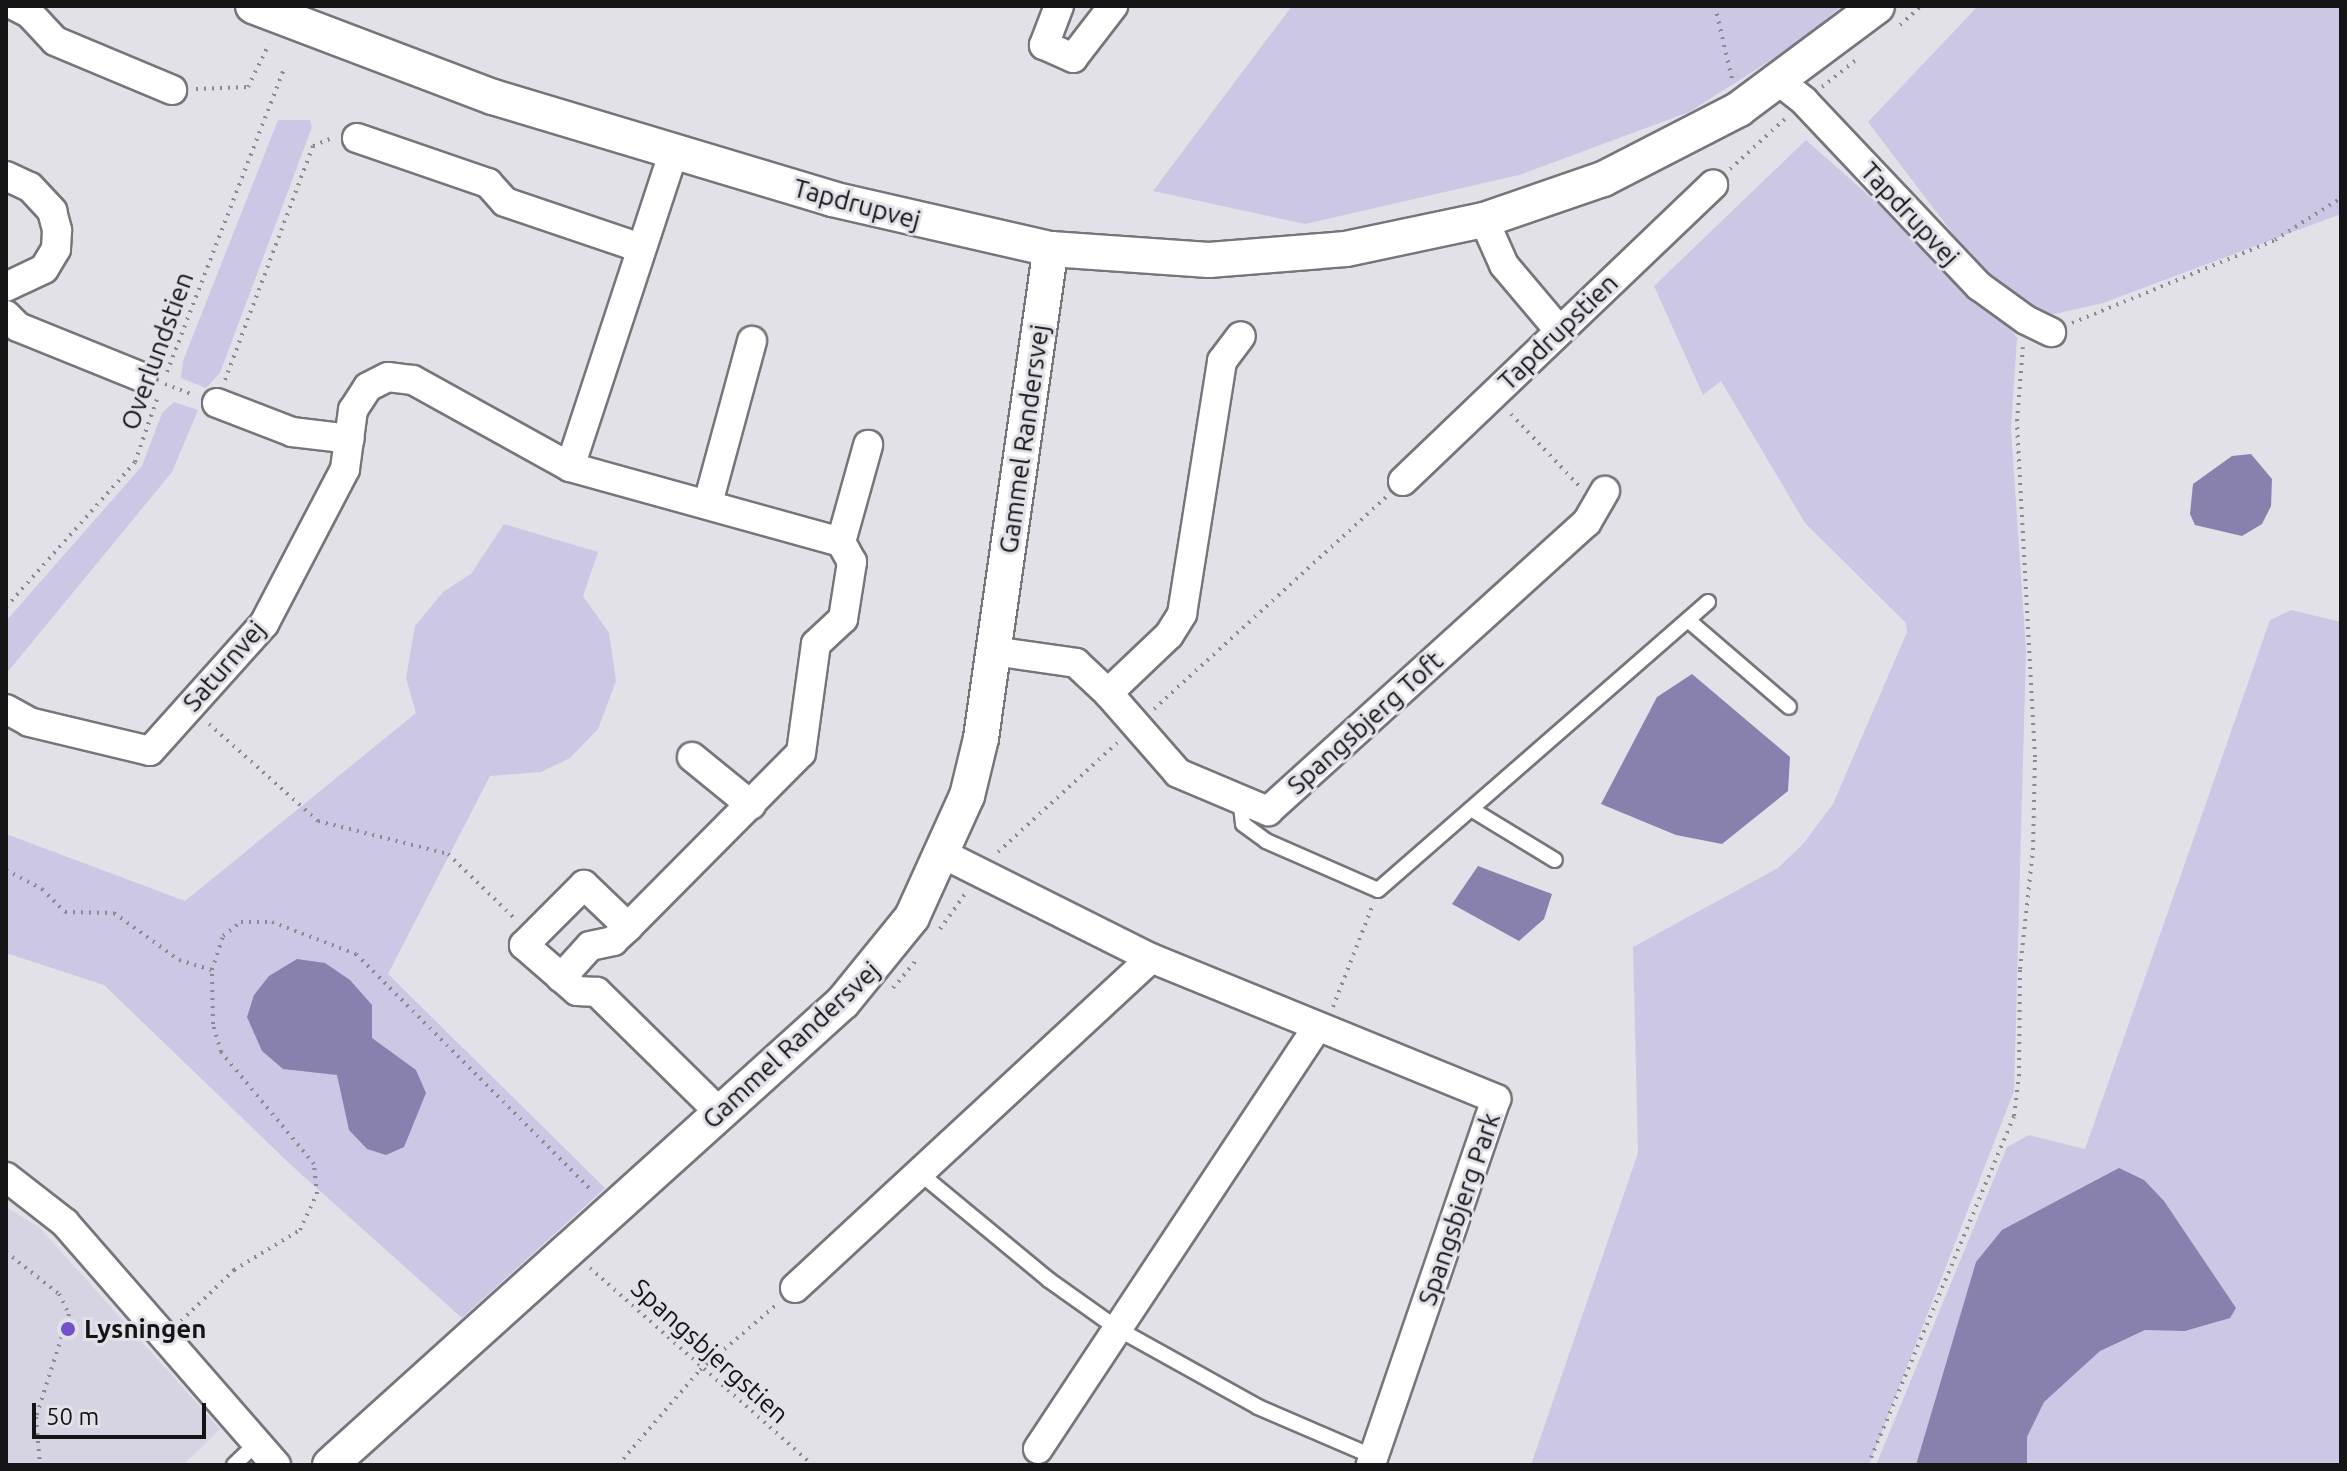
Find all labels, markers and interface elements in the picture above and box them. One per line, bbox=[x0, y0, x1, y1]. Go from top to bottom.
street label: Tapdrupvej bbox=[1854, 156, 1966, 272]
street label: Tapdrupvej bbox=[790, 172, 924, 236]
street label: Tapdrupstien bbox=[1492, 267, 1624, 397]
street label: Overlundstien bbox=[114, 268, 200, 434]
street label: Gammel Randersvej bbox=[992, 322, 1056, 556]
street label: Saturnvej bbox=[176, 614, 272, 718]
street label: Spangsbjerg Toft bbox=[1281, 645, 1449, 801]
street label: Gammel Randersvej bbox=[696, 955, 886, 1135]
street label: Spangsbjerg Park bbox=[1411, 1109, 1507, 1309]
street label: Spangsbjergstien bbox=[625, 1272, 795, 1430]
place label: Lysningen bbox=[84, 1313, 207, 1345]
marker: Lysningen bbox=[59, 1320, 77, 1338]
scale bar bbox=[36, 1387, 210, 1437]
text: 50 m bbox=[46, 1403, 99, 1430]

